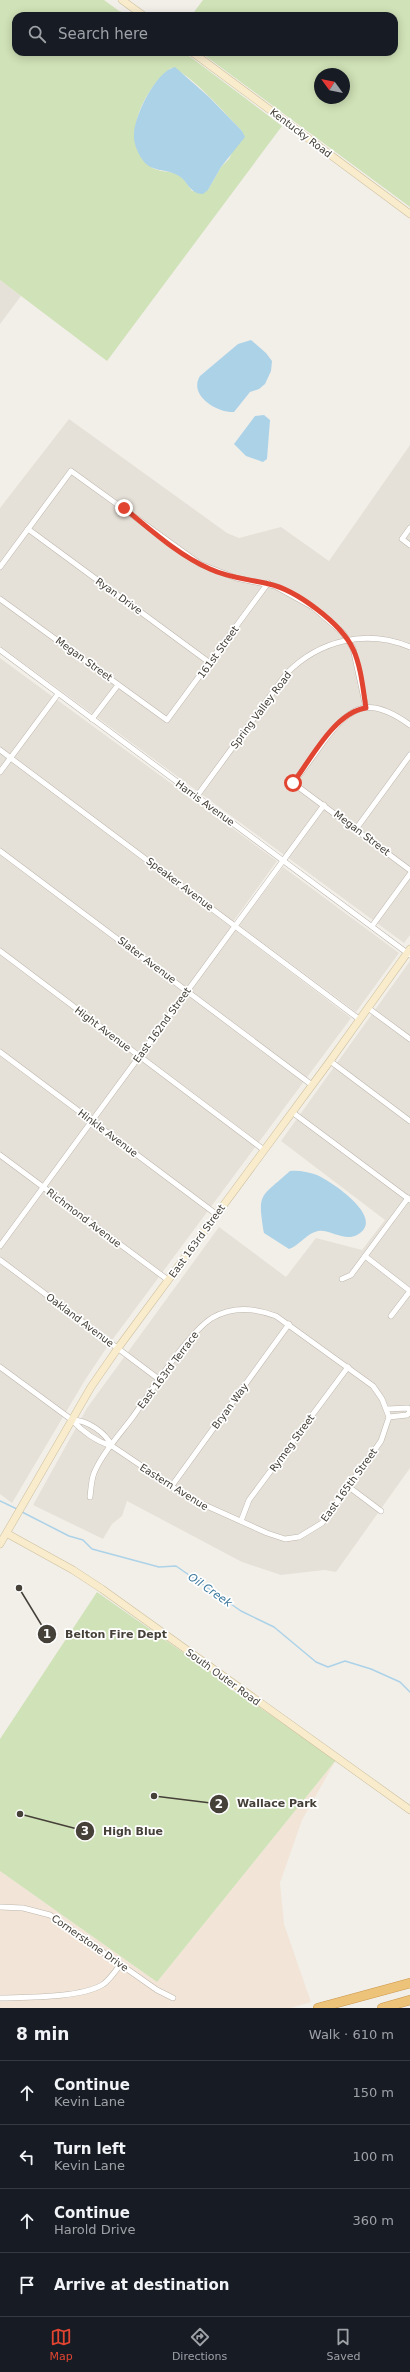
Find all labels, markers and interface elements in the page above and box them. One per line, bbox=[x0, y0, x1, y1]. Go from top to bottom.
search box bbox=[12, 12, 398, 56]
icon: search bbox=[26, 23, 48, 45]
text: Search here bbox=[58, 25, 148, 43]
north arrow bbox=[314, 68, 350, 104]
street label: Kentucky Road bbox=[268, 106, 334, 160]
route end bbox=[115, 499, 133, 517]
street label: Ryan Drive bbox=[94, 575, 144, 617]
street label: 161st Street bbox=[195, 624, 241, 680]
street label: Megan Street bbox=[54, 635, 114, 683]
street label: Spring Valley Road bbox=[228, 669, 294, 751]
route start bbox=[284, 774, 302, 792]
street label: Harris Avenue bbox=[173, 778, 237, 828]
street label: Megan Street bbox=[332, 808, 392, 858]
street label: Speaker Avenue bbox=[144, 855, 216, 913]
street label: Slater Avenue bbox=[116, 935, 178, 985]
street label: East 162nd Street bbox=[131, 985, 193, 1065]
street label: Hight Avenue bbox=[73, 1004, 133, 1054]
street label: Hinkle Avenue bbox=[76, 1107, 140, 1159]
street label: Richmond Avenue bbox=[45, 1186, 123, 1250]
street label: East 163rd Street bbox=[167, 1202, 227, 1280]
street label: Oakland Avenue bbox=[44, 1291, 116, 1349]
street label: East 163rd Terrace bbox=[135, 1329, 201, 1411]
street label: Bryan Way bbox=[210, 1381, 250, 1431]
street label: Rymeg Street bbox=[268, 1412, 317, 1474]
street label: East 165th Street bbox=[319, 1446, 379, 1524]
street label: Eastern Avenue bbox=[138, 1462, 210, 1512]
water label: Oil Creek bbox=[186, 1570, 235, 1610]
callout: Belton Fire Dept bbox=[37, 1622, 175, 1645]
text: 1 bbox=[43, 1627, 51, 1641]
text: Belton Fire Dept bbox=[65, 1628, 167, 1641]
street label: South Outer Road bbox=[184, 1646, 262, 1708]
callout: Wallace Park bbox=[209, 1792, 325, 1815]
text: 2 bbox=[215, 1797, 223, 1811]
text: Wallace Park bbox=[237, 1797, 318, 1810]
callout: High Blue bbox=[75, 1819, 171, 1842]
text: 3 bbox=[81, 1824, 89, 1838]
text: High Blue bbox=[103, 1825, 163, 1838]
street label: Cornerstone Drive bbox=[49, 1912, 131, 1974]
text: 8 min bbox=[16, 2024, 69, 2044]
text: Walk · 610 m bbox=[309, 2027, 394, 2042]
text: Continue bbox=[54, 2076, 130, 2094]
icon: ahead bbox=[16, 2082, 38, 2104]
text: 150 m bbox=[352, 2085, 394, 2100]
text: Kevin Lane bbox=[54, 2094, 125, 2109]
text: Turn left bbox=[54, 2140, 126, 2158]
icon: left bbox=[16, 2146, 38, 2168]
text: 100 m bbox=[352, 2149, 394, 2164]
text: Kevin Lane bbox=[54, 2158, 125, 2173]
text: Continue bbox=[54, 2204, 130, 2222]
icon: ahead bbox=[16, 2210, 38, 2232]
text: 360 m bbox=[352, 2213, 394, 2228]
text: Harold Drive bbox=[54, 2222, 135, 2237]
icon: arrive bbox=[16, 2274, 38, 2296]
text: Arrive at destination bbox=[54, 2276, 229, 2294]
tab: Map bbox=[50, 2326, 73, 2363]
tab: Directions bbox=[172, 2326, 227, 2363]
tab: Saved bbox=[326, 2326, 360, 2363]

